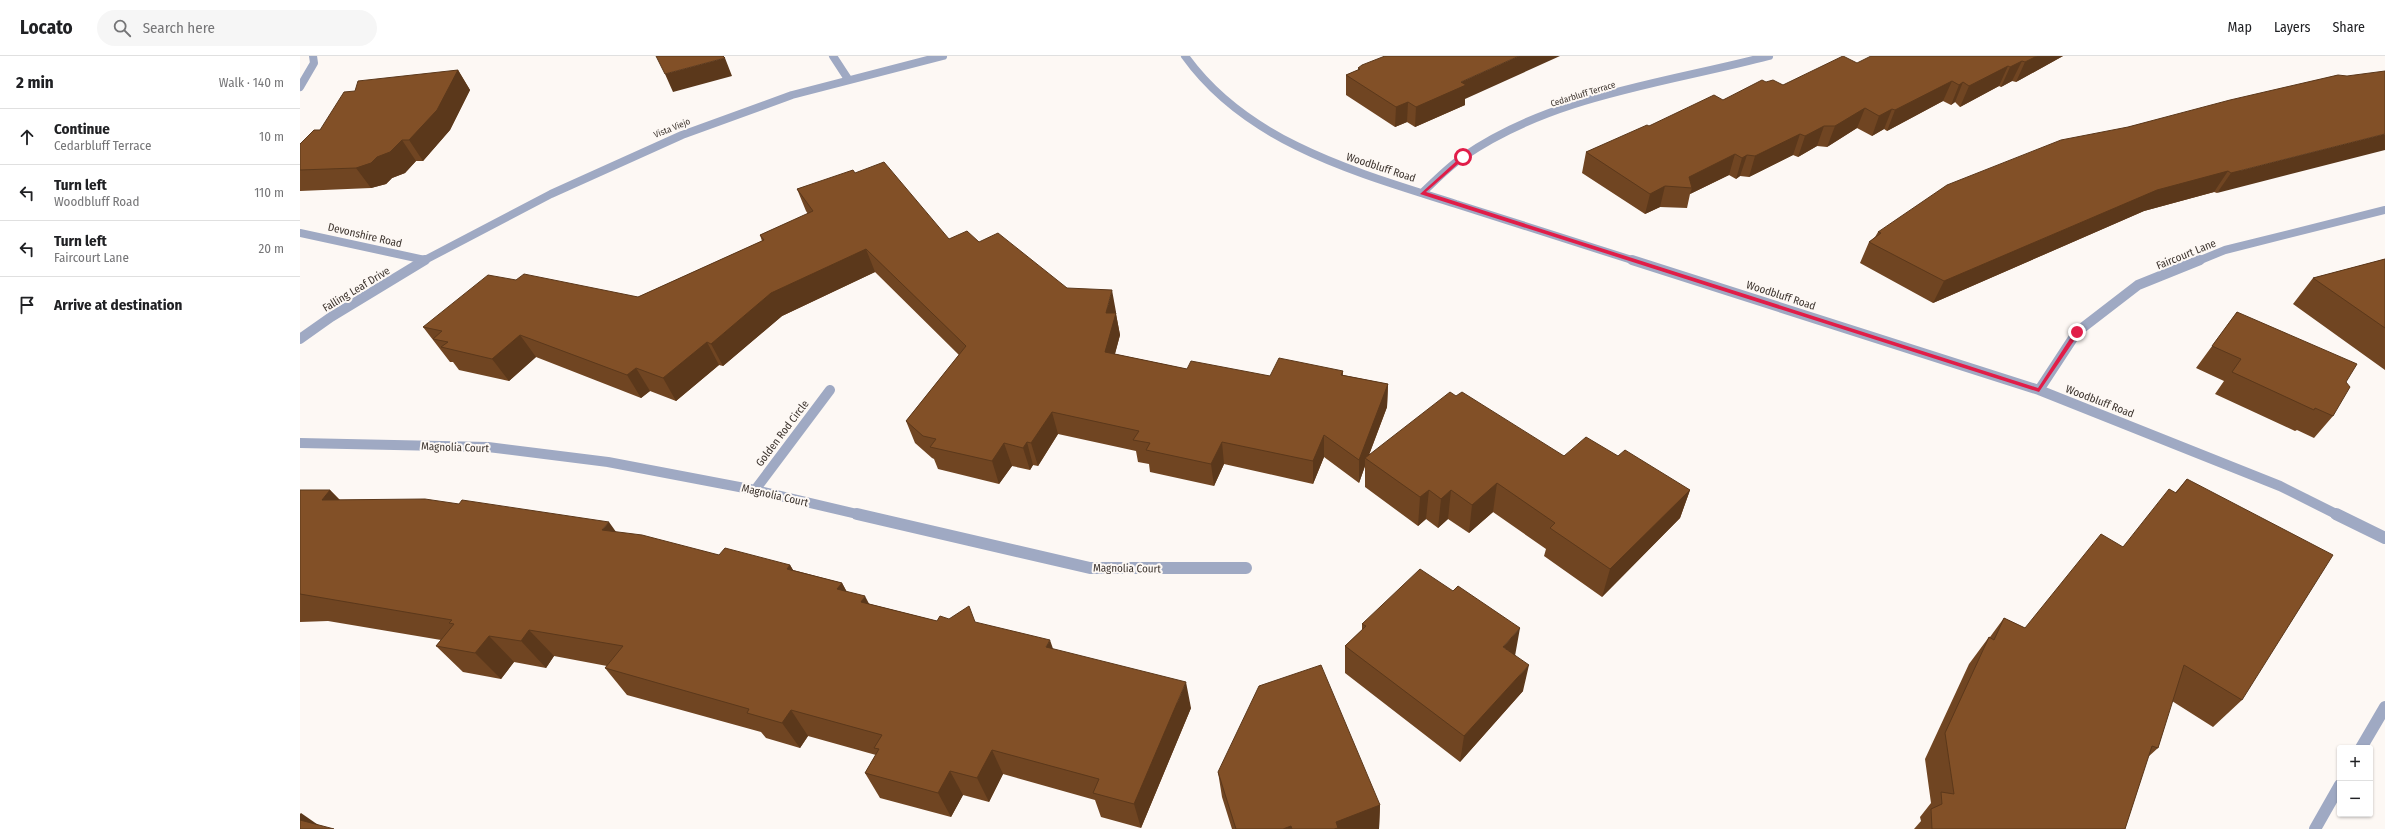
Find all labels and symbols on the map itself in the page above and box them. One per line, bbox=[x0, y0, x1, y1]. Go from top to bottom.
street label: Cedarbluff Terrace bbox=[1549, 79, 1617, 109]
street label: Vista Viejo bbox=[652, 116, 692, 140]
route start bbox=[1454, 148, 1472, 166]
street label: Woodbluff Road bbox=[1344, 150, 1417, 185]
street label: Devonshire Road bbox=[326, 221, 403, 250]
street label: Faircourt Lane bbox=[2154, 237, 2218, 272]
street label: Falling Leaf Drive bbox=[320, 264, 392, 315]
street label: Woodbluff Road bbox=[1744, 278, 1817, 313]
route end bbox=[2068, 323, 2086, 341]
street label: Woodbluff Road bbox=[2064, 382, 2136, 420]
street label: Golden Rod Circle bbox=[753, 398, 812, 469]
street label: Magnolia Court bbox=[421, 440, 490, 455]
street label: Magnolia Court bbox=[740, 482, 810, 510]
street label: Magnolia Court bbox=[1093, 561, 1161, 576]

